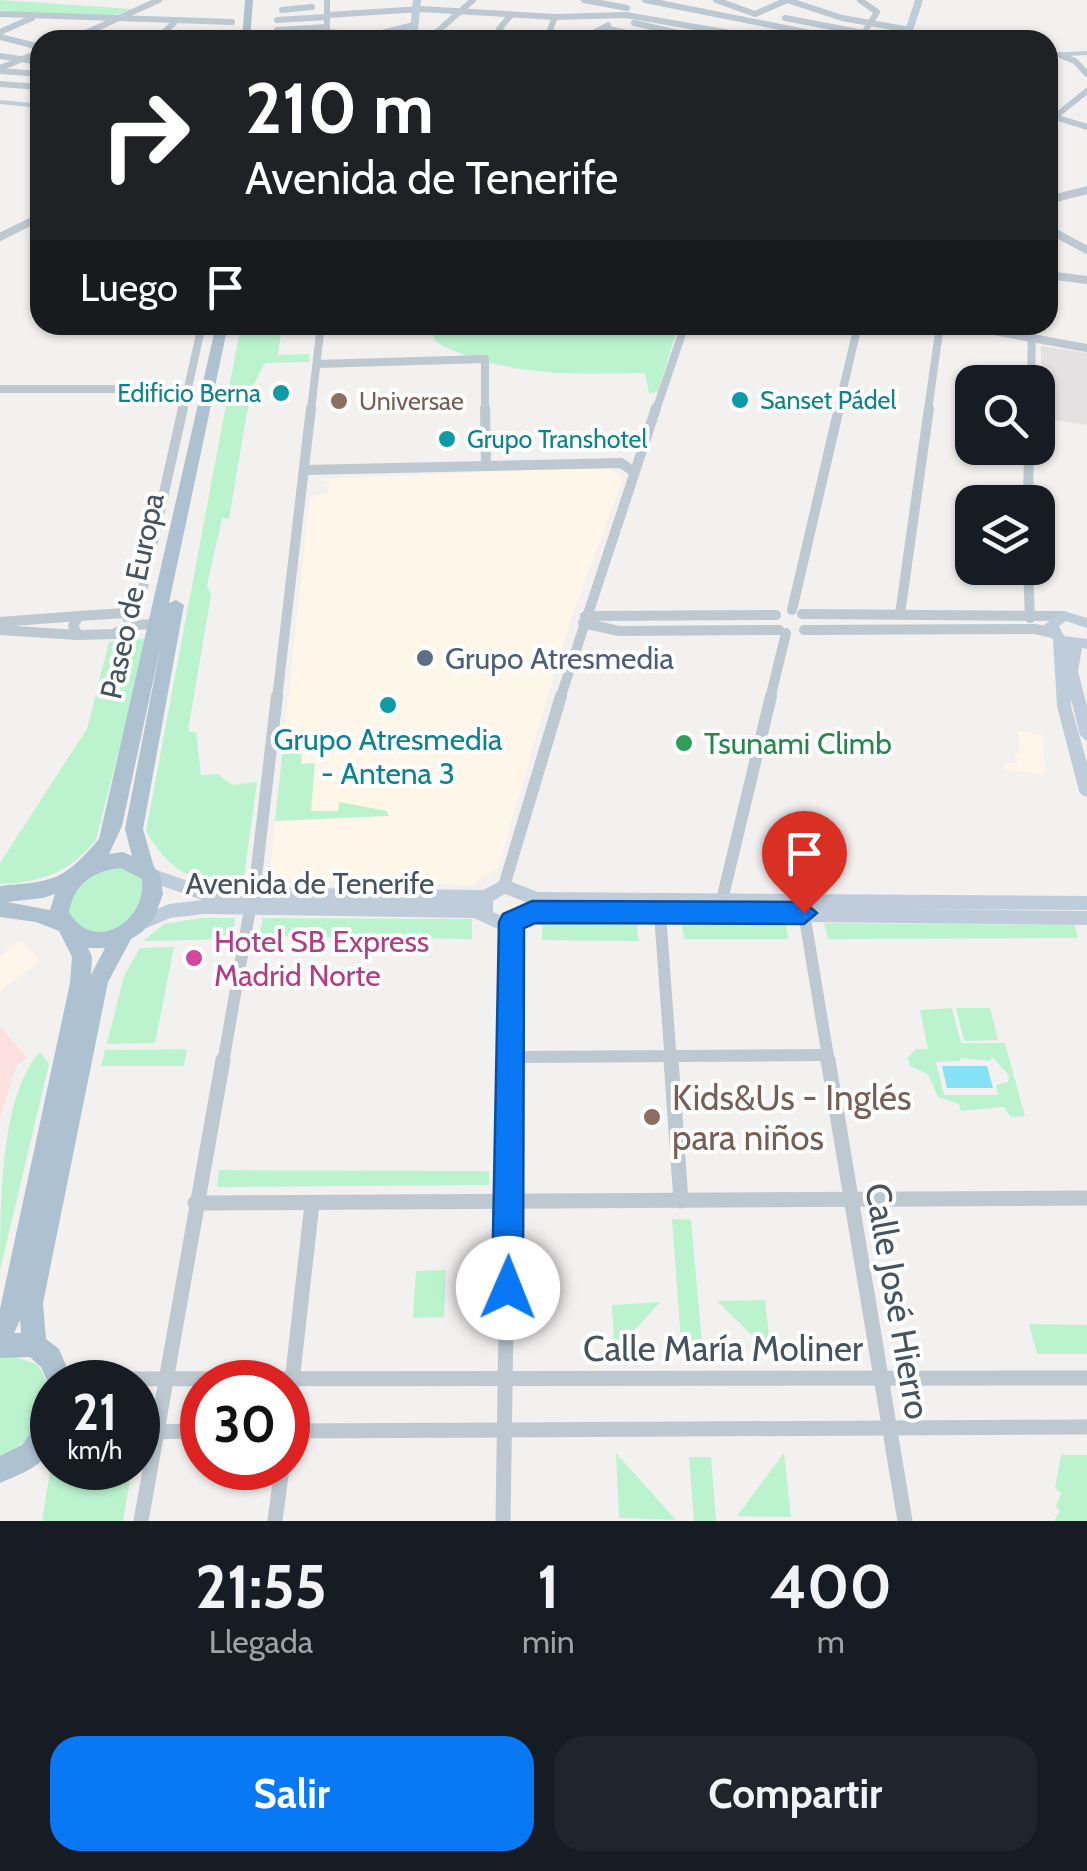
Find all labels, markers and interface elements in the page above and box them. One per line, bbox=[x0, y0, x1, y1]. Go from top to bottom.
text: 210 m bbox=[245, 65, 434, 151]
icon: right bbox=[80, 70, 210, 200]
text: Avenida de Tenerife bbox=[245, 151, 618, 205]
icon: arrive bbox=[198, 260, 253, 315]
text: Luego bbox=[80, 264, 178, 311]
map controls bbox=[955, 365, 1055, 585]
button: search bbox=[955, 365, 1055, 465]
place label: Edificio Berna bbox=[117, 378, 261, 408]
marker: Edificio Berna bbox=[270, 382, 292, 404]
place label: Sanset Pádel bbox=[760, 385, 896, 415]
place label: Universae bbox=[359, 386, 464, 416]
marker: Sanset Pádel bbox=[729, 389, 751, 411]
marker: Universae bbox=[328, 390, 350, 412]
place label: Grupo Transhotel bbox=[467, 424, 647, 454]
marker: Grupo Transhotel bbox=[436, 428, 458, 450]
button: layers bbox=[955, 485, 1055, 585]
street label: Paseo de Europa bbox=[92, 489, 172, 702]
place label: Grupo Atresmedia bbox=[445, 640, 674, 677]
marker: Grupo Atresmedia bbox=[414, 647, 436, 669]
marker: Grupo Atresmedia - Antena 3 bbox=[377, 694, 399, 716]
place label: Grupo Atresmedia - Antena 3 bbox=[274, 721, 503, 792]
place label: Tsunami Climb bbox=[704, 725, 892, 762]
marker: Tsunami Climb bbox=[673, 732, 695, 754]
pin bbox=[762, 811, 847, 914]
icon: arrive bbox=[777, 826, 832, 881]
street label: Avenida de Tenerife bbox=[186, 865, 434, 902]
place label: Hotel SB Express Madrid Norte bbox=[214, 923, 429, 994]
marker: Hotel SB Express Madrid Norte bbox=[183, 947, 205, 969]
place label: Kids&Us - Inglés para niños bbox=[672, 1076, 911, 1159]
marker: Kids&Us - Inglés para niños bbox=[641, 1106, 663, 1128]
street label: Calle José Hierro bbox=[856, 1180, 940, 1422]
position arrow bbox=[456, 1236, 560, 1340]
street label: Calle María Moliner bbox=[583, 1327, 863, 1370]
speed limit sign: 30 bbox=[180, 1360, 310, 1490]
text: 21 bbox=[73, 1382, 117, 1443]
text: km/h bbox=[68, 1435, 122, 1465]
text: 21:55 bbox=[195, 1550, 327, 1623]
text: 1 bbox=[537, 1550, 559, 1623]
text: 400 bbox=[770, 1550, 892, 1623]
text: Llegada bbox=[209, 1622, 313, 1661]
text: min bbox=[522, 1622, 575, 1661]
text: m bbox=[817, 1622, 845, 1661]
button: Salir bbox=[50, 1736, 534, 1851]
button: Compartir bbox=[554, 1736, 1037, 1851]

